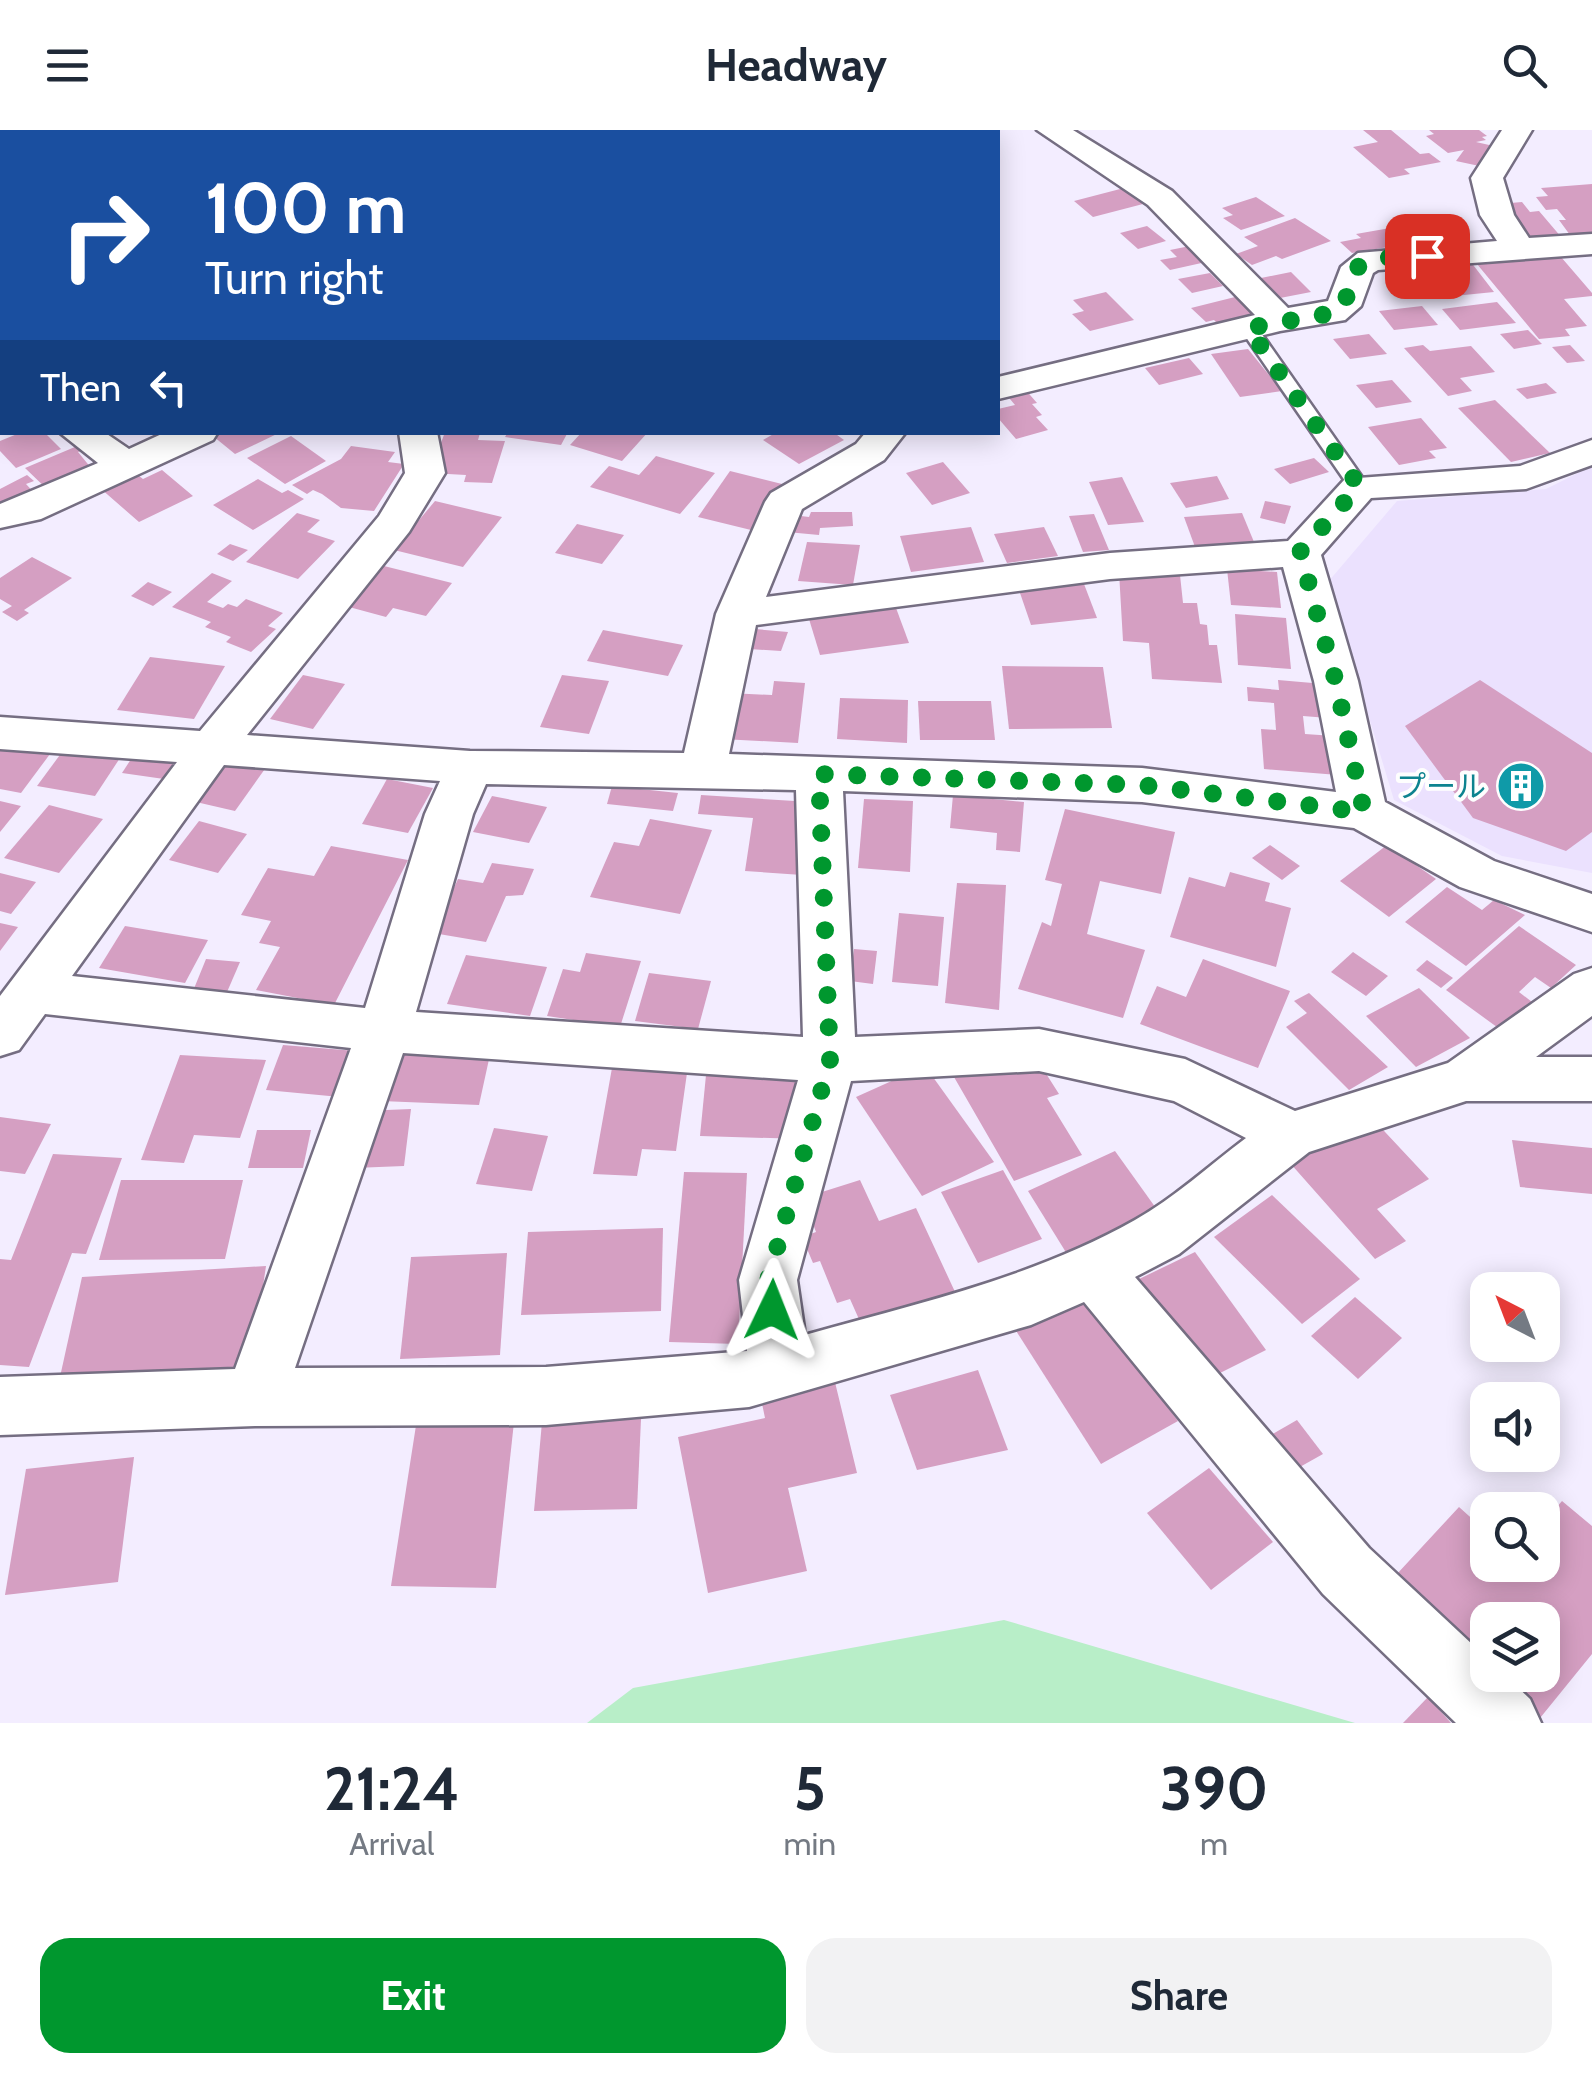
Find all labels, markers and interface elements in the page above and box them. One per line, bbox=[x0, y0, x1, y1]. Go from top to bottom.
icon: menu bbox=[40, 38, 95, 93]
text: Headway bbox=[705, 38, 887, 92]
icon: search bbox=[1497, 38, 1552, 93]
text: 100 m bbox=[205, 165, 406, 251]
icon: right bbox=[40, 170, 170, 300]
pin bbox=[1385, 214, 1470, 299]
icon: arrive bbox=[1400, 229, 1455, 284]
text: Turn right bbox=[205, 251, 384, 305]
icon: left bbox=[141, 360, 196, 415]
text: Then bbox=[40, 364, 121, 411]
building icon: プール bbox=[1495, 760, 1547, 812]
place label: プール bbox=[1396, 768, 1486, 805]
position arrow bbox=[720, 1258, 824, 1362]
north arrow bbox=[1470, 1272, 1560, 1362]
map controls bbox=[1470, 1272, 1560, 1692]
button: sound bbox=[1470, 1382, 1560, 1472]
button: search bbox=[1470, 1492, 1560, 1582]
button: layers bbox=[1470, 1602, 1560, 1692]
text: 21:24 bbox=[324, 1752, 460, 1825]
text: 5 bbox=[794, 1752, 826, 1825]
text: 390 bbox=[1160, 1752, 1268, 1825]
text: Arrival bbox=[349, 1824, 434, 1863]
text: min bbox=[784, 1824, 836, 1863]
text: m bbox=[1200, 1824, 1228, 1863]
button: Exit bbox=[40, 1938, 786, 2053]
button: Share bbox=[806, 1938, 1552, 2053]

